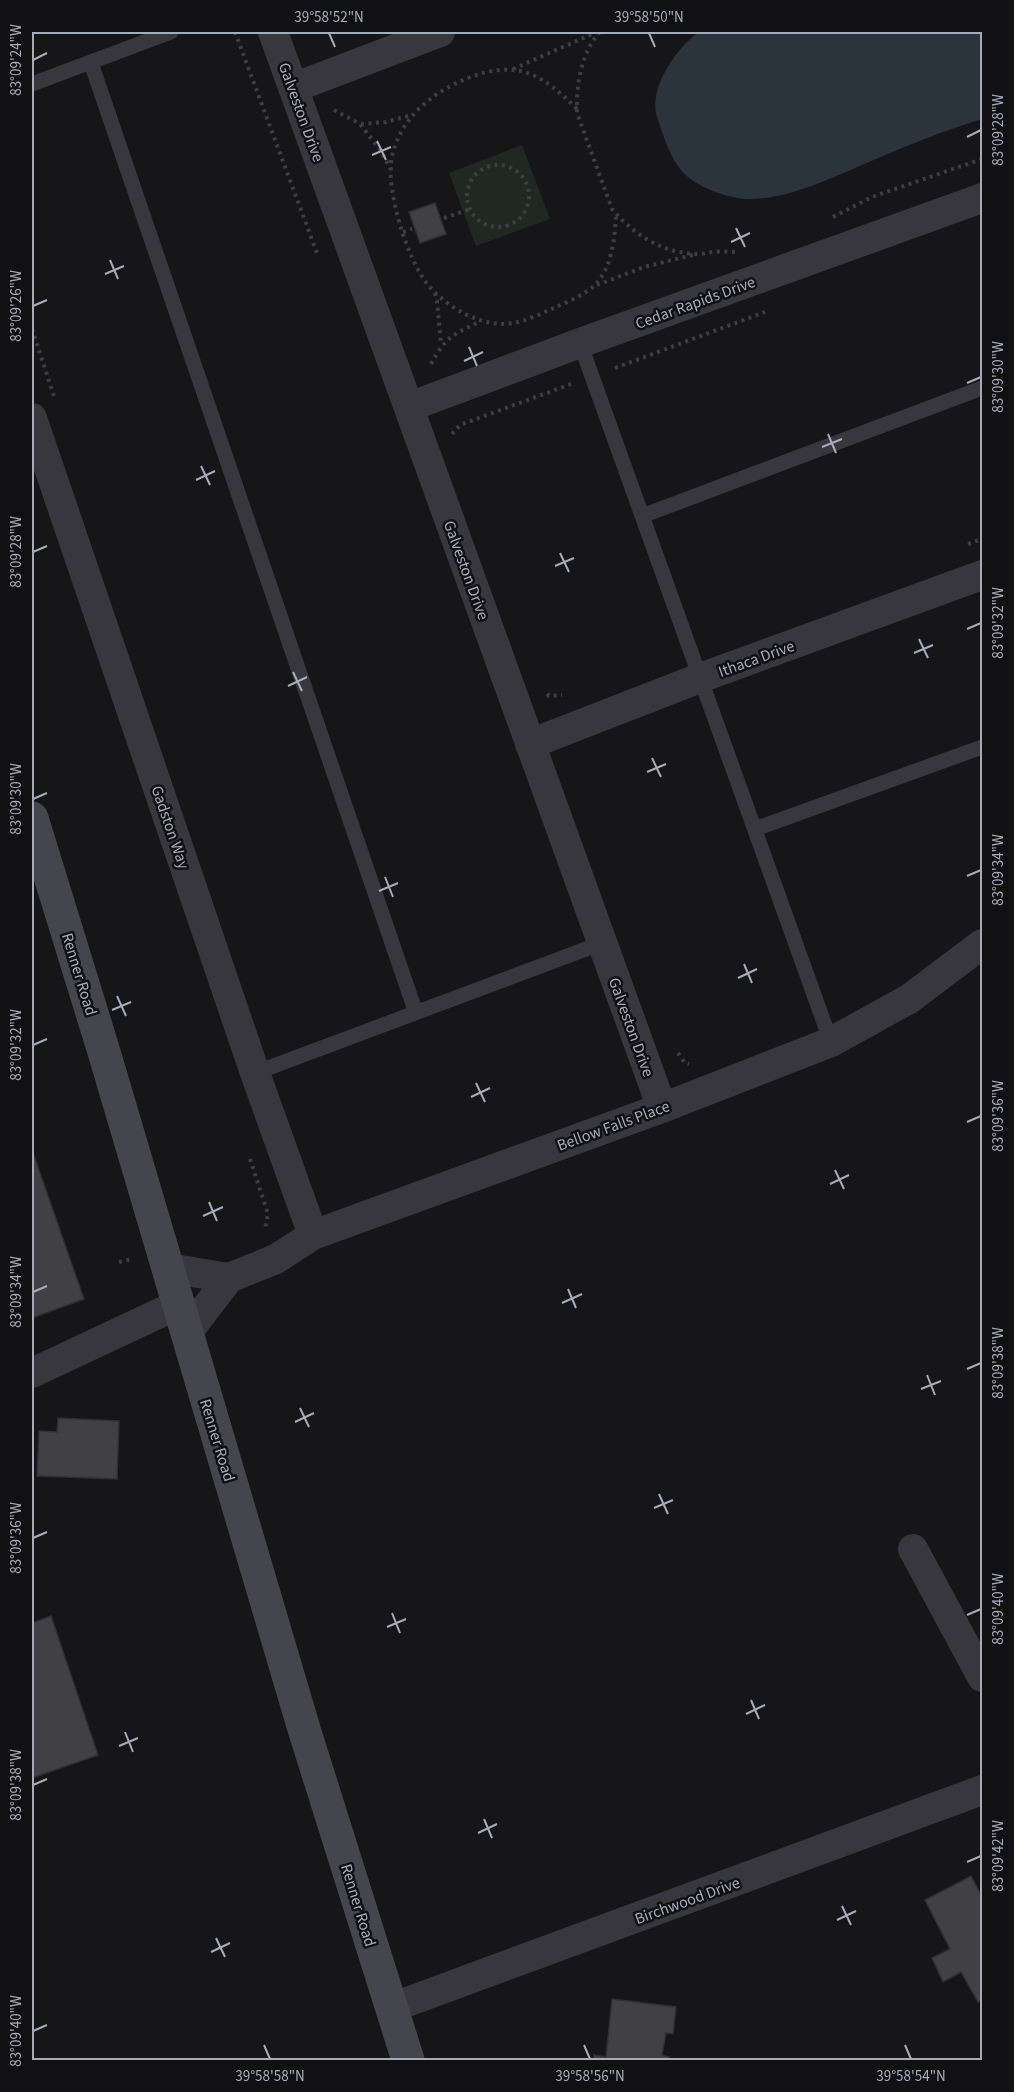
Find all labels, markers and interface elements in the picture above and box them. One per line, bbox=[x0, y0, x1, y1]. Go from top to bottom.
text: 39°58'52"N bbox=[294, 7, 364, 28]
text: 39°58'50"N bbox=[614, 7, 684, 28]
text: 83°09'24"W bbox=[6, 24, 27, 96]
street label: Galveston Drive bbox=[273, 60, 329, 165]
text: 83°09'28"W bbox=[988, 94, 1009, 166]
text: 83°09'26"W bbox=[6, 270, 27, 342]
street label: Cedar Rapids Drive bbox=[632, 271, 758, 335]
text: 83°09'30"W bbox=[988, 341, 1009, 413]
text: 83°09'28"W bbox=[6, 516, 27, 588]
street label: Galveston Drive bbox=[438, 518, 494, 623]
text: 83°09'32"W bbox=[988, 587, 1009, 659]
street label: Ithaca Drive bbox=[715, 635, 797, 683]
text: 83°09'30"W bbox=[6, 763, 27, 835]
street label: Gadston Way bbox=[146, 783, 195, 872]
text: 83°09'34"W bbox=[988, 834, 1009, 906]
street label: Renner Road bbox=[56, 930, 102, 1018]
street label: Galveston Drive bbox=[603, 975, 659, 1080]
text: 83°09'32"W bbox=[6, 1009, 27, 1081]
text: 83°09'36"W bbox=[988, 1080, 1009, 1152]
street label: Bellow Falls Place bbox=[554, 1095, 673, 1157]
text: 83°09'34"W bbox=[6, 1256, 27, 1328]
text: 83°09'38"W bbox=[988, 1327, 1009, 1399]
street label: Renner Road bbox=[194, 1396, 240, 1484]
text: 83°09'36"W bbox=[6, 1502, 27, 1574]
text: 83°09'40"W bbox=[988, 1573, 1009, 1645]
text: 83°09'38"W bbox=[6, 1749, 27, 1821]
text: 83°09'42"W bbox=[988, 1820, 1009, 1892]
street label: Renner Road bbox=[335, 1861, 381, 1949]
street label: Birchwood Drive bbox=[632, 1872, 743, 1930]
text: 83°09'40"W bbox=[6, 1995, 27, 2067]
text: 39°58'58"N bbox=[235, 2066, 305, 2087]
text: 39°58'56"N bbox=[555, 2066, 625, 2087]
text: 39°58'54"N bbox=[876, 2066, 946, 2087]

